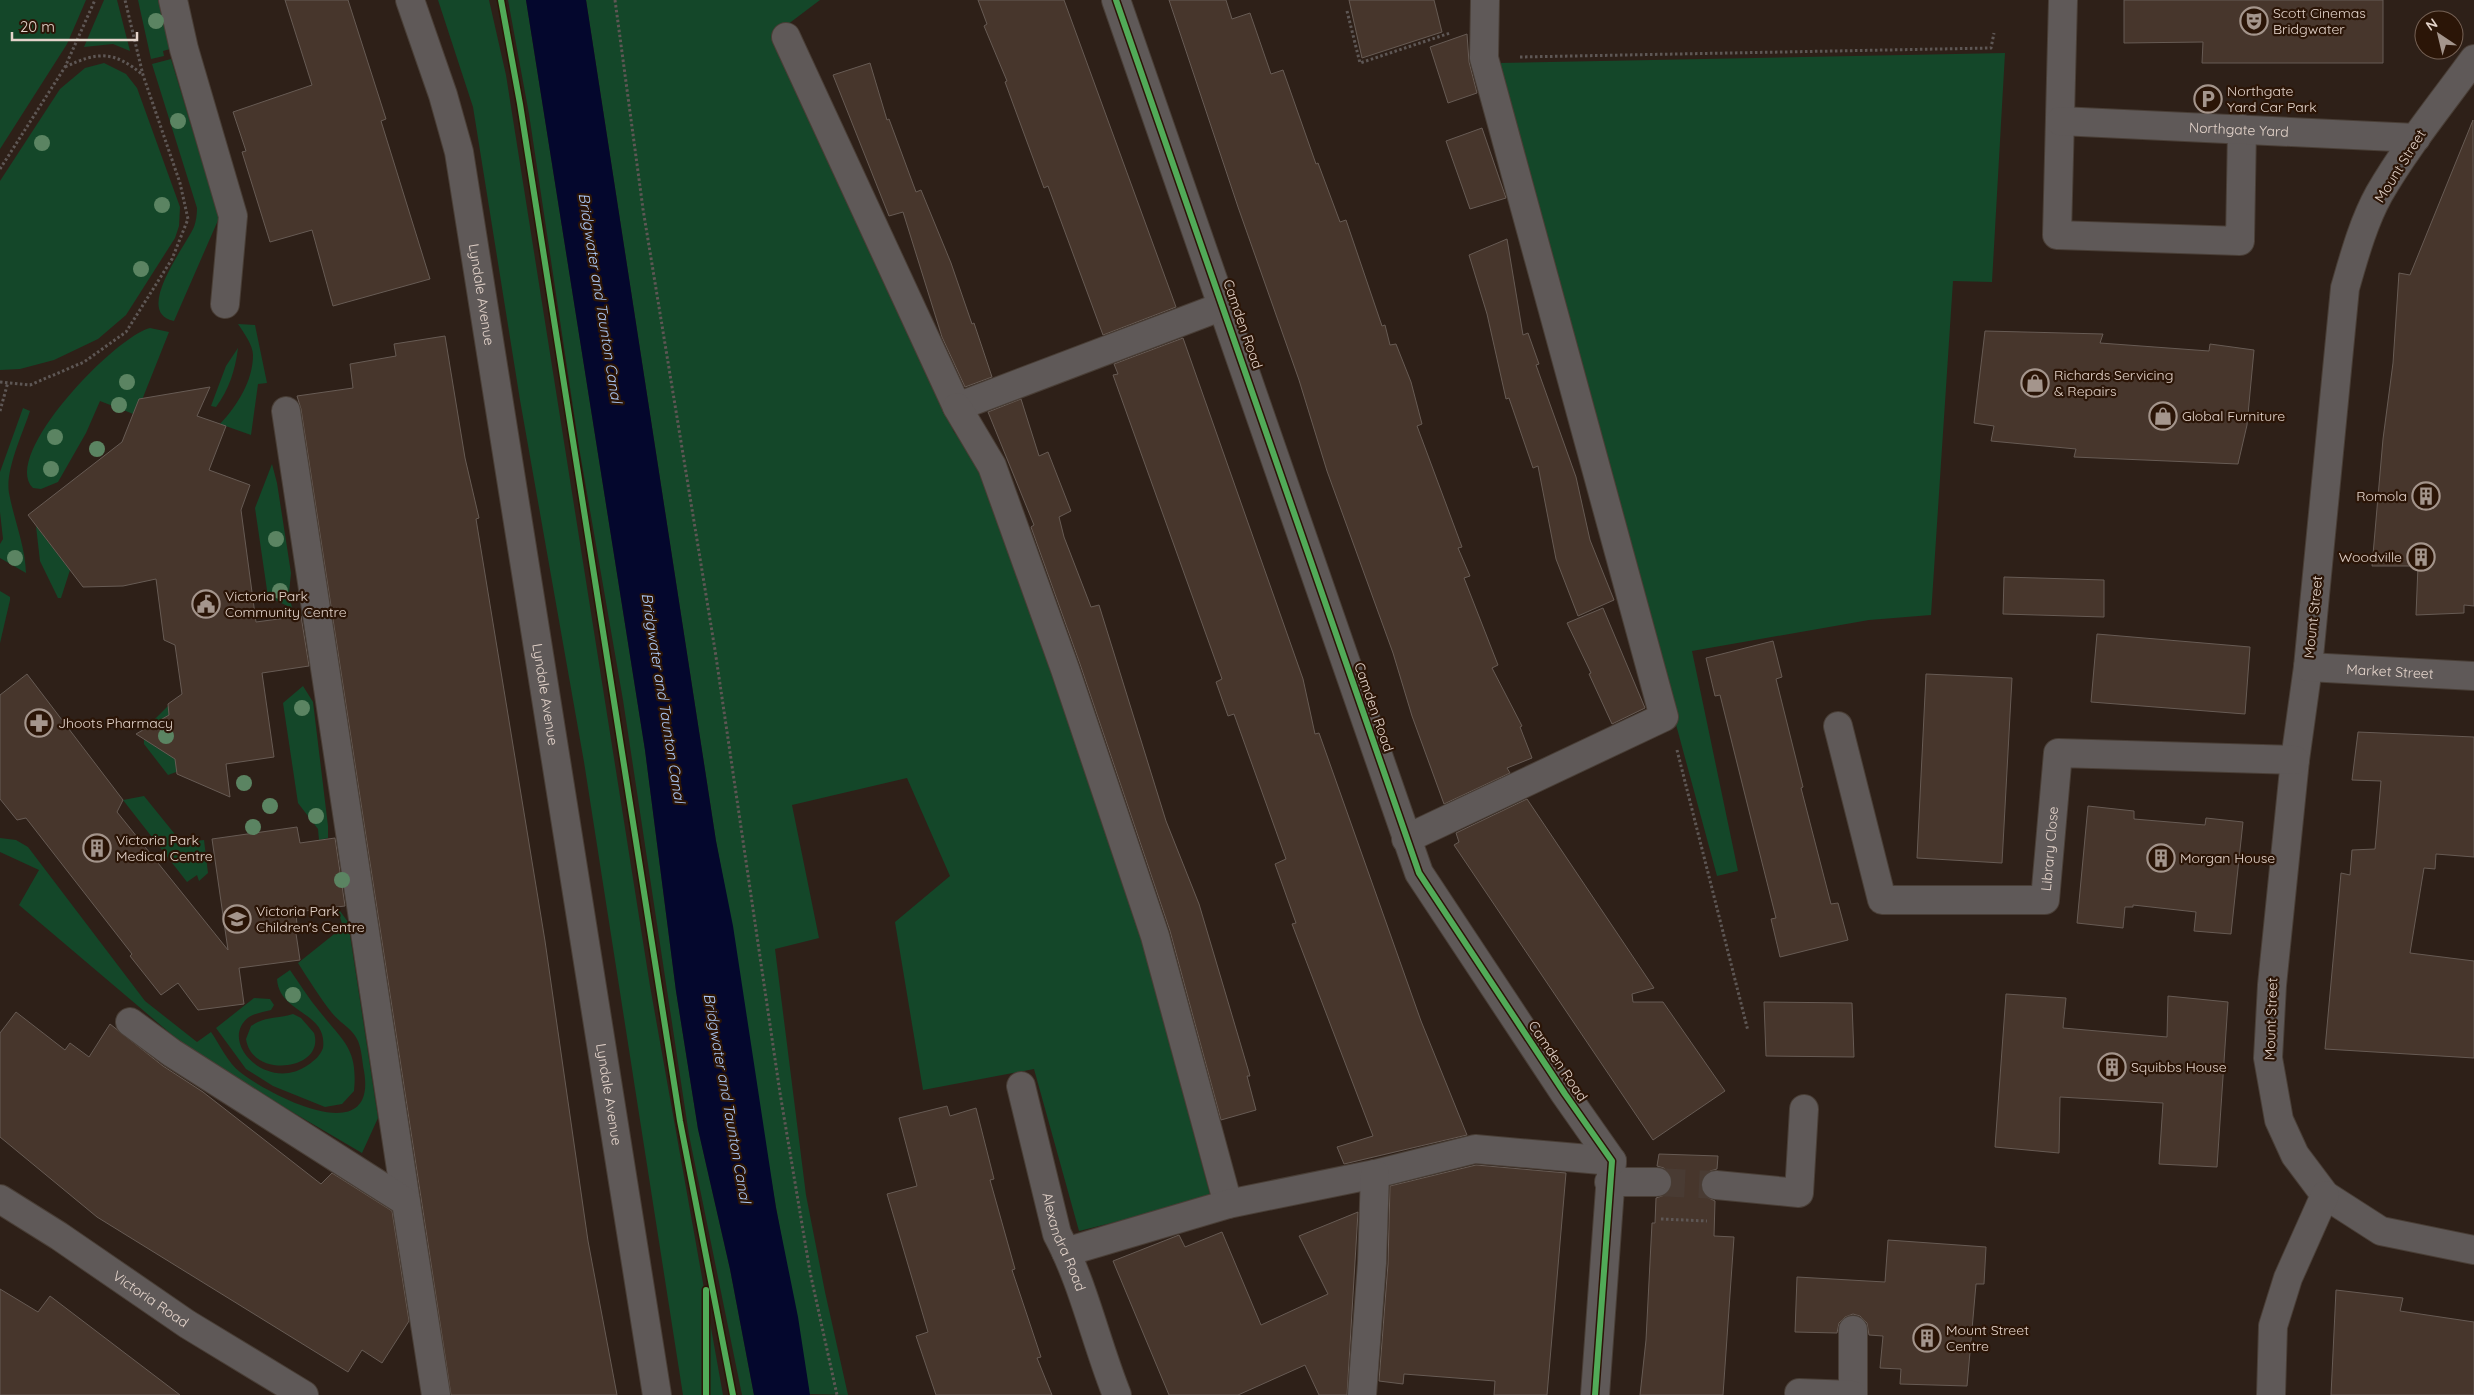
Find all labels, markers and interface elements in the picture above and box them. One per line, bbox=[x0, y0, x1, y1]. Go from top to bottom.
place label: Scott Cinemas Bridgwater bbox=[2273, 4, 2366, 38]
theatre icon: Scott Cinemas Bridgwater bbox=[2239, 6, 2269, 36]
scale bar bbox=[12, 10, 138, 42]
north arrow bbox=[2414, 10, 2464, 60]
text: N bbox=[2422, 14, 2441, 35]
text: 20 m bbox=[20, 17, 55, 36]
place label: Northgate Yard Car Park bbox=[2227, 82, 2317, 116]
parking icon: Northgate Yard Car Park bbox=[2193, 84, 2223, 114]
street label: Northgate Yard bbox=[2189, 118, 2289, 141]
street label: Mount Street bbox=[2370, 126, 2430, 206]
water label: Bridgwater and Taunton Canal bbox=[574, 191, 627, 406]
street label: Lyndale Avenue bbox=[465, 242, 499, 347]
street label: Camden Road bbox=[1219, 277, 1267, 371]
place label: Richards Servicing & Repairs bbox=[2054, 366, 2173, 400]
shop icon: Richards Servicing & Repairs bbox=[2020, 368, 2050, 398]
shop icon: Global Furniture bbox=[2148, 401, 2178, 431]
place label: Global Furniture bbox=[2182, 407, 2285, 425]
building icon: Romola bbox=[2411, 481, 2441, 511]
place label: Romola bbox=[2356, 487, 2407, 505]
building icon: Woodville bbox=[2406, 542, 2436, 572]
place label: Woodville bbox=[2339, 548, 2402, 566]
street label: Mount Street bbox=[2300, 575, 2326, 659]
place label: Victoria Park Community Centre bbox=[225, 587, 347, 621]
public building icon: Victoria Park Community Centre bbox=[191, 589, 221, 619]
water label: Bridgwater and Taunton Canal bbox=[637, 591, 690, 806]
street label: Lyndale Avenue bbox=[528, 642, 562, 747]
street label: Camden Road bbox=[1350, 660, 1398, 754]
street label: Market Street bbox=[2346, 660, 2434, 683]
pharmacy icon: Jhoots Pharmacy bbox=[24, 708, 54, 738]
place label: Jhoots Pharmacy bbox=[58, 714, 173, 732]
street label: Library Close bbox=[2037, 805, 2062, 892]
place label: Victoria Park Medical Centre bbox=[116, 831, 213, 865]
building icon: Victoria Park Medical Centre bbox=[82, 833, 112, 863]
building icon: Morgan House bbox=[2146, 843, 2176, 873]
place label: Morgan House bbox=[2180, 849, 2275, 867]
place label: Victoria Park Children's Centre bbox=[256, 902, 365, 936]
school or university icon: Victoria Park Children's Centre bbox=[222, 904, 252, 934]
street label: Mount Street bbox=[2261, 977, 2281, 1061]
water label: Bridgwater and Taunton Canal bbox=[700, 992, 756, 1206]
street label: Camden Road bbox=[1524, 1017, 1592, 1105]
street label: Lyndale Avenue bbox=[592, 1042, 626, 1147]
building icon: Squibbs House bbox=[2097, 1052, 2127, 1082]
place label: Squibbs House bbox=[2131, 1058, 2227, 1076]
street label: Alexandra Road bbox=[1038, 1191, 1090, 1294]
street label: Victoria Road bbox=[109, 1267, 192, 1331]
place label: Mount Street Centre bbox=[1946, 1321, 2029, 1355]
building icon: Mount Street Centre bbox=[1912, 1323, 1942, 1353]

